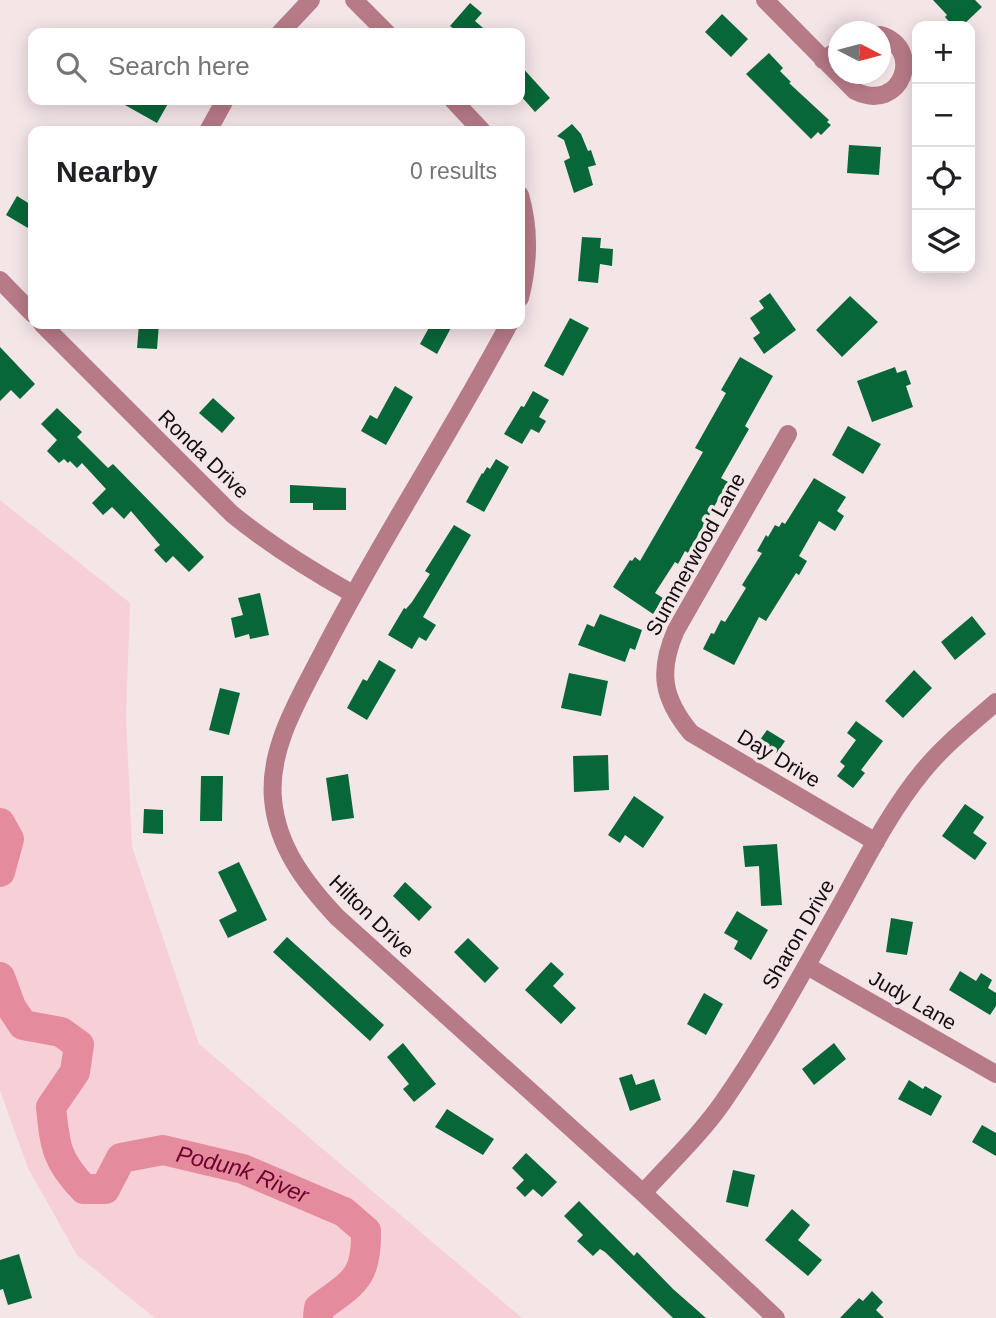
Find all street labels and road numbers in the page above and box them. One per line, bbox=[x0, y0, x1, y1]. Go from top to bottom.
street label: Ronda Drive bbox=[154, 405, 254, 503]
street label: Summerwood Lane bbox=[641, 469, 749, 639]
street label: Day Drive bbox=[734, 724, 824, 792]
street label: Hilton Drive bbox=[325, 870, 419, 962]
street label: Sharon Drive bbox=[757, 875, 839, 993]
street label: Judy Lane bbox=[865, 966, 961, 1034]

